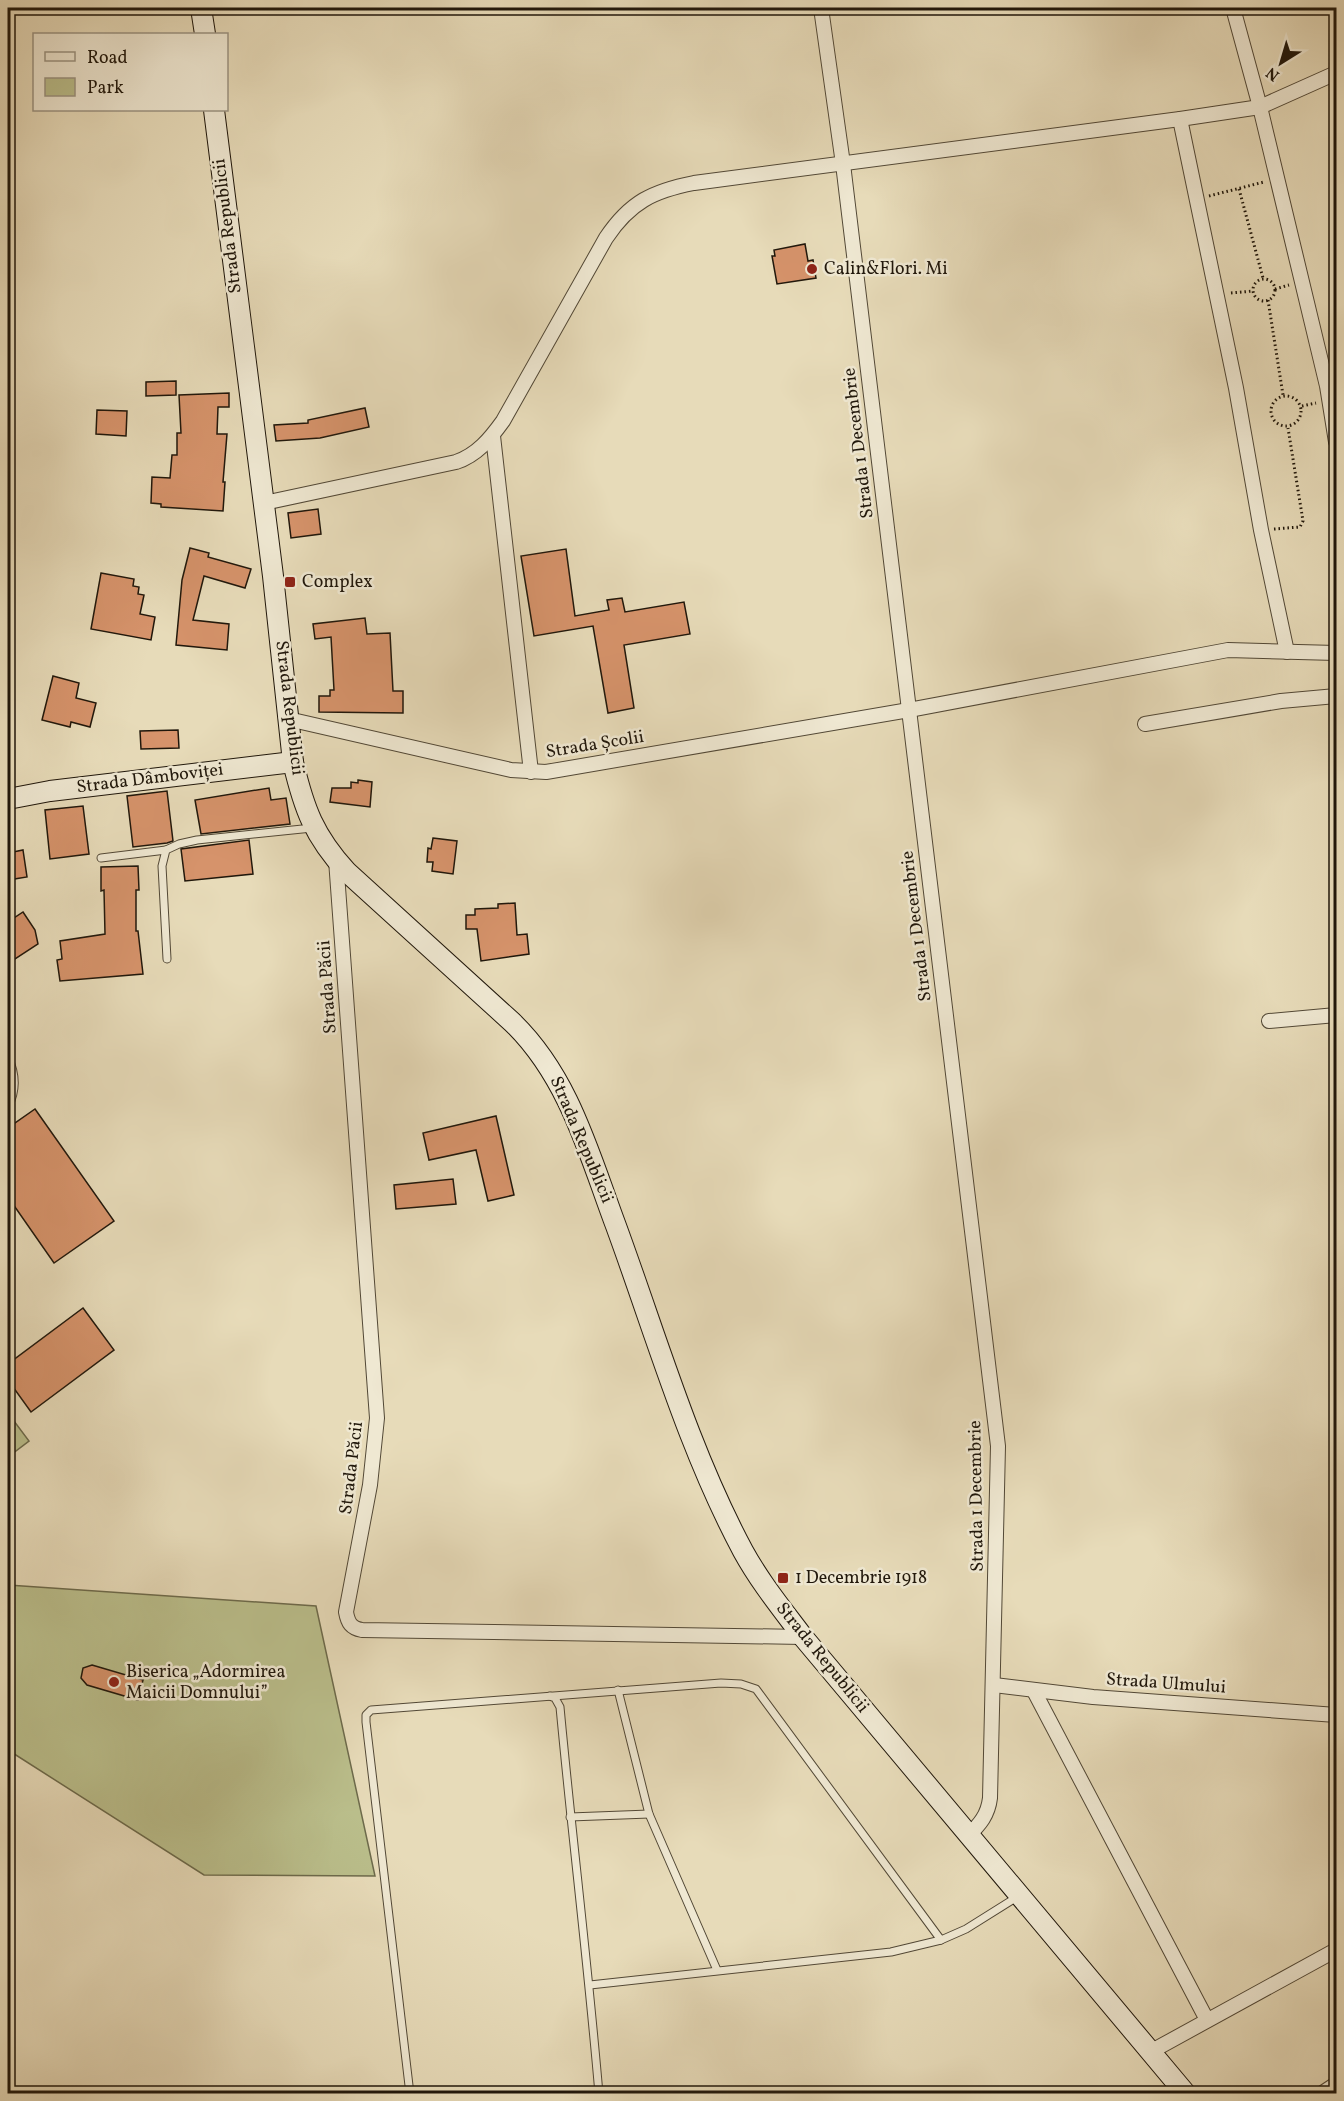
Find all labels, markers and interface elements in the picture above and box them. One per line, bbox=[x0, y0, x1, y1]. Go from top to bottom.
legend bbox=[33, 33, 228, 111]
north arrow bbox=[1251, 33, 1311, 93]
text: Road bbox=[87, 46, 128, 71]
text: N bbox=[1262, 61, 1284, 86]
text: Park bbox=[87, 76, 124, 101]
street label: Strada Republicii bbox=[207, 157, 249, 295]
place label: Calin&Flori. Mi bbox=[824, 257, 948, 282]
marker: Calin&Flori. Mi bbox=[805, 262, 819, 276]
street label: Strada 1 Decembrie bbox=[837, 366, 881, 520]
place label: Complex bbox=[302, 570, 373, 595]
marker: Complex bbox=[283, 575, 297, 589]
street label: Strada Republicii bbox=[268, 639, 310, 777]
street label: Strada Școlii bbox=[544, 725, 646, 765]
street label: Strada Dâmboviței bbox=[75, 758, 225, 800]
street label: Strada 1 Decembrie bbox=[895, 849, 939, 1003]
street label: Strada Păcii bbox=[312, 939, 344, 1035]
street label: Strada Republicii bbox=[543, 1073, 619, 1207]
street label: Strada Păcii bbox=[334, 1420, 370, 1516]
street label: Strada 1 Decembrie bbox=[963, 1420, 991, 1572]
place label: 1 Decembrie 1918 bbox=[795, 1566, 927, 1591]
marker: 1 Decembrie 1918 bbox=[776, 1571, 790, 1585]
street label: Strada Republicii bbox=[770, 1597, 874, 1719]
place label: Biserica „Adormirea Maicii Domnului” bbox=[126, 1660, 285, 1706]
street label: Strada Ulmului bbox=[1105, 1667, 1227, 1701]
marker: Biserica „Adormirea Maicii Domnului” bbox=[107, 1675, 121, 1689]

